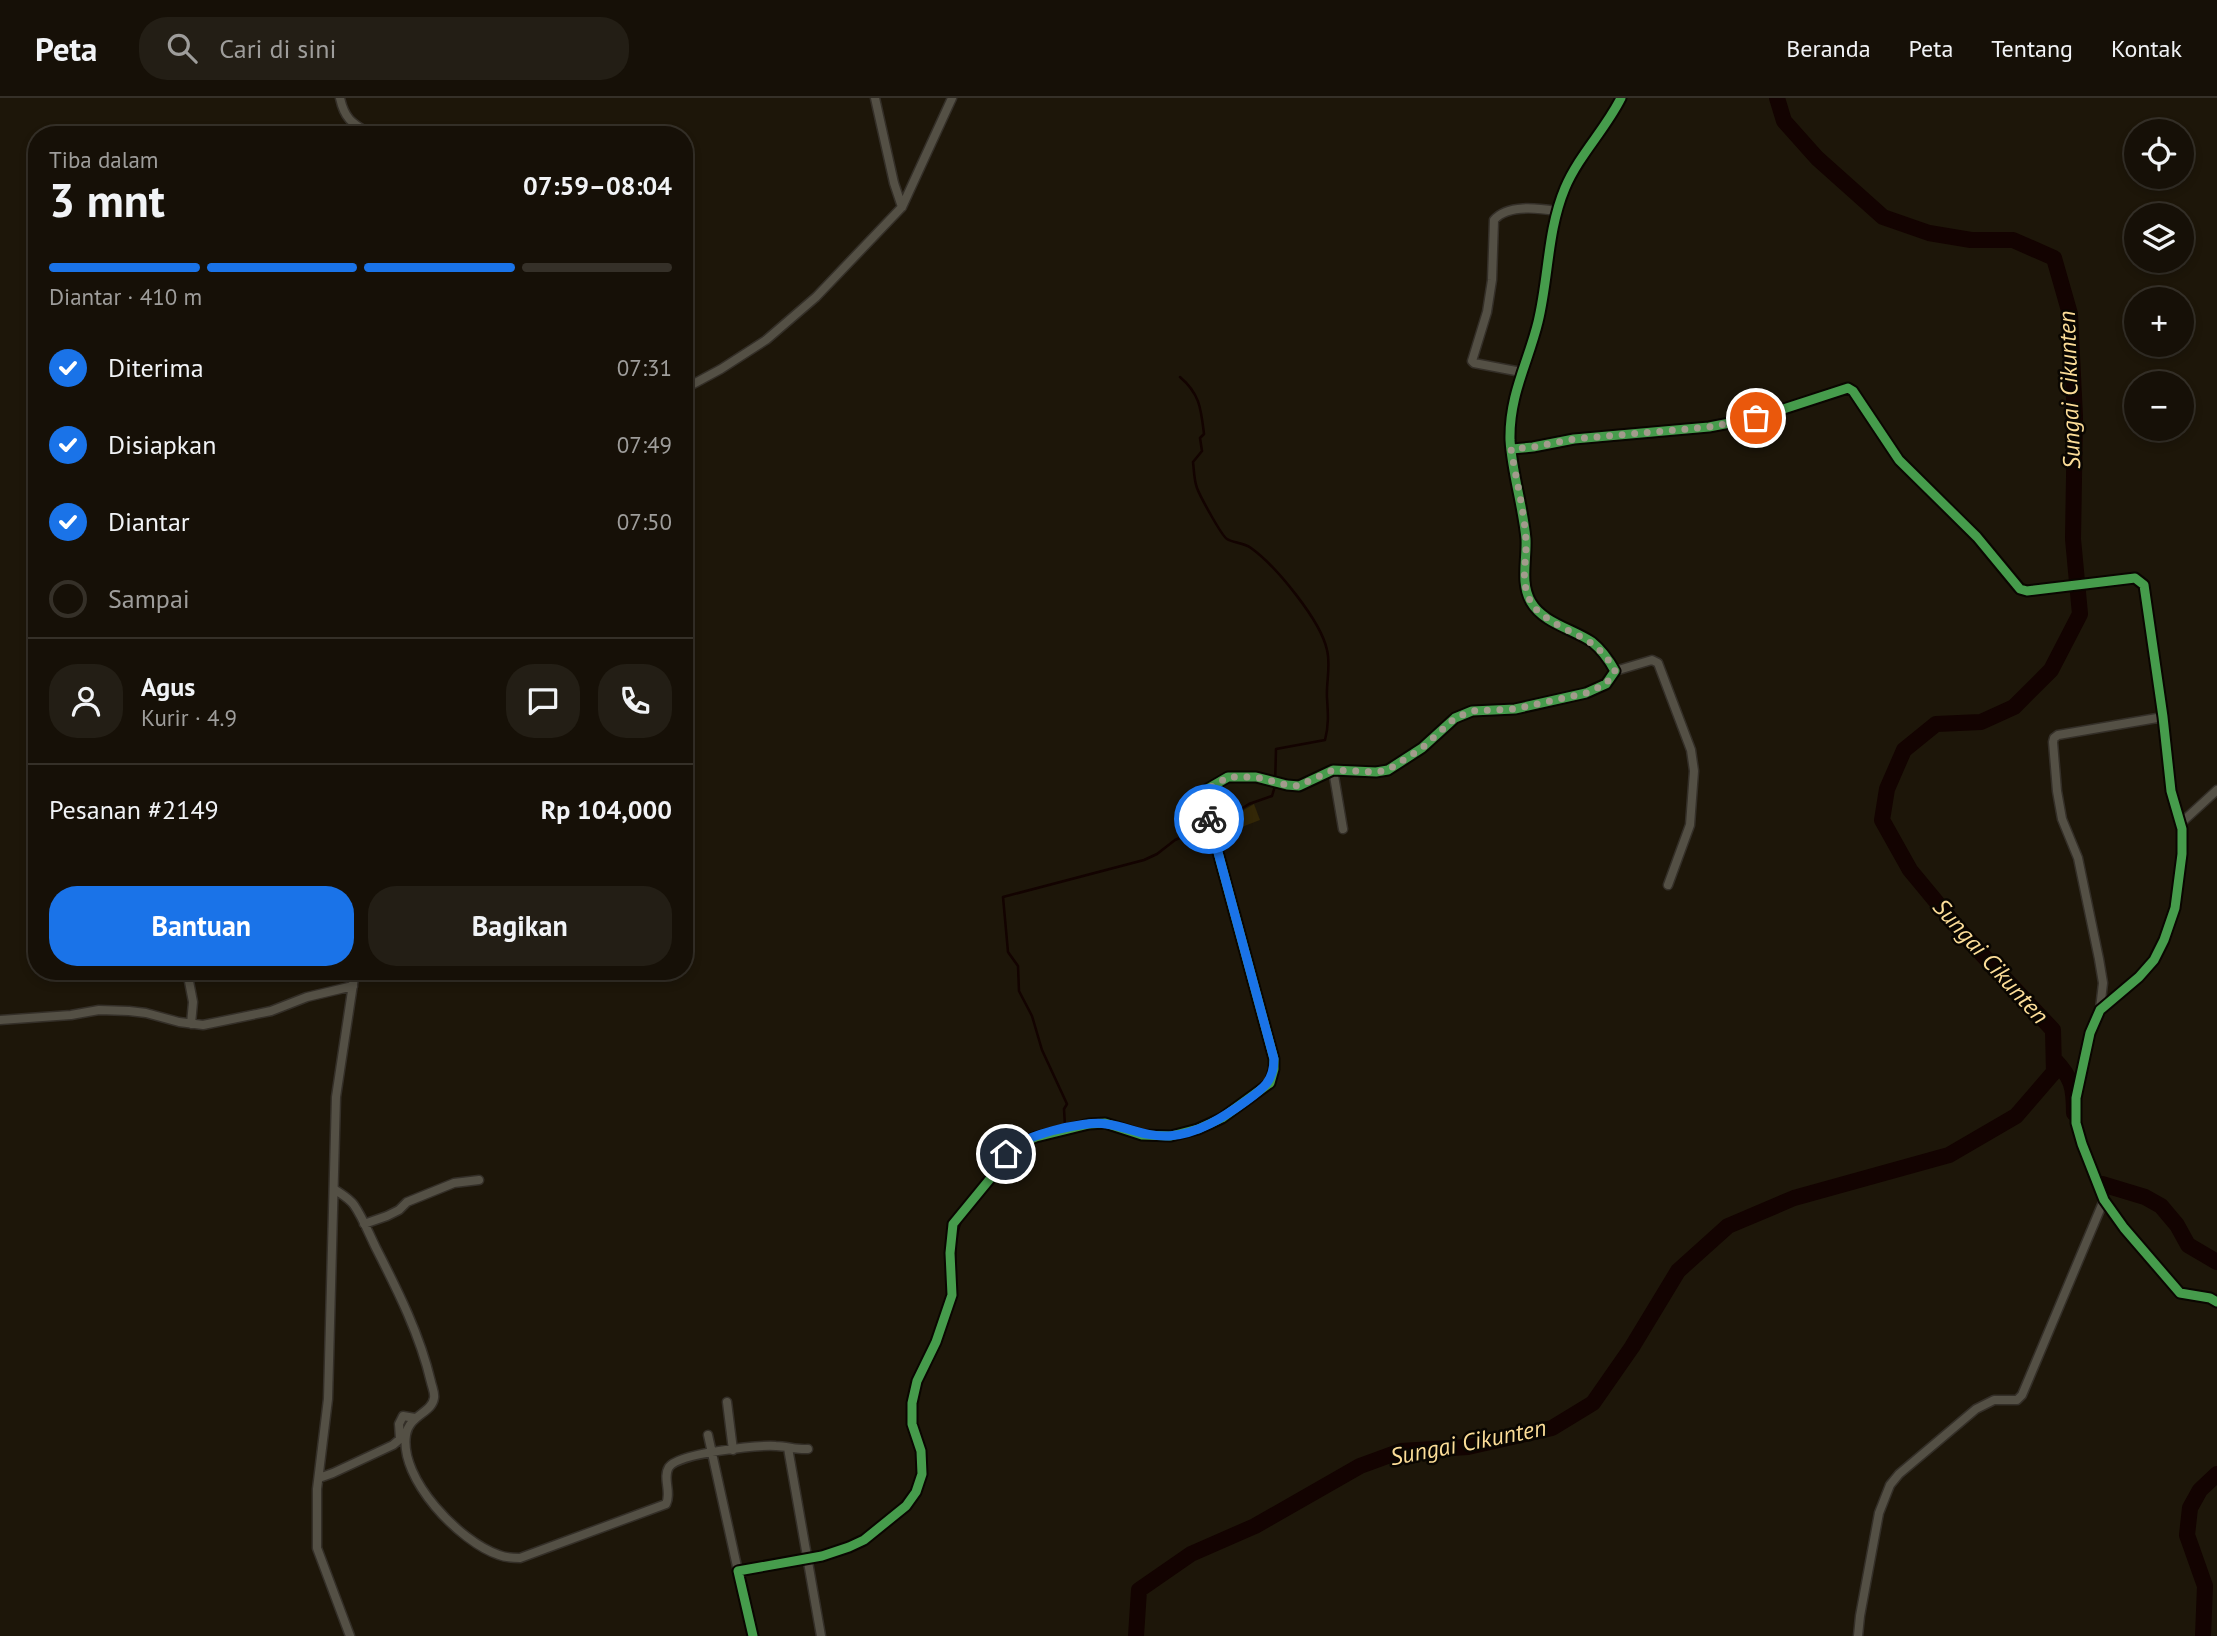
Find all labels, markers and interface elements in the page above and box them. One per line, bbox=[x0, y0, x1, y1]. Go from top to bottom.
search box bbox=[139, 17, 629, 80]
text: Peta bbox=[35, 27, 97, 70]
icon: search bbox=[163, 29, 201, 67]
text: Cari di sini bbox=[219, 32, 336, 65]
text: Beranda bbox=[1786, 33, 1871, 64]
text: Peta bbox=[1909, 33, 1953, 64]
text: Tentang bbox=[1991, 33, 2073, 64]
text: Kontak bbox=[2111, 33, 2182, 64]
map controls bbox=[2124, 119, 2194, 441]
button: locate bbox=[2124, 119, 2194, 189]
text: Tiba dalam bbox=[49, 145, 158, 174]
text: 07:59–08:04 bbox=[523, 169, 672, 202]
text: 3 mnt bbox=[49, 170, 165, 230]
button: layers bbox=[2124, 203, 2194, 273]
text: Diantar · 410 m bbox=[49, 282, 202, 311]
button: + bbox=[2124, 287, 2194, 357]
water label: Sungai Cikunten bbox=[2051, 310, 2087, 470]
icon: check bbox=[49, 349, 87, 387]
text: Diterima bbox=[108, 351, 204, 384]
text: 07:31 bbox=[617, 353, 672, 382]
button: − bbox=[2124, 371, 2194, 441]
pin bbox=[1726, 388, 1786, 448]
icon: bag bbox=[1737, 399, 1775, 437]
icon: check bbox=[49, 426, 87, 464]
text: Disiapkan bbox=[108, 428, 216, 461]
text: 07:49 bbox=[617, 430, 672, 459]
icon: check bbox=[49, 503, 87, 541]
text: Diantar bbox=[108, 505, 190, 538]
text: 07:50 bbox=[617, 507, 672, 536]
text: Sampai bbox=[108, 582, 190, 615]
button: person bbox=[49, 664, 123, 738]
button: chat bbox=[506, 664, 580, 738]
button: phone bbox=[598, 664, 672, 738]
text: Agus bbox=[141, 670, 195, 703]
text: Kurir · 4.9 bbox=[141, 703, 237, 732]
courier bbox=[1174, 784, 1244, 854]
text: Pesanan #2149 bbox=[49, 793, 219, 826]
text: Rp 104,000 bbox=[541, 793, 672, 826]
icon: bike bbox=[1190, 800, 1228, 838]
button: Bantuan bbox=[49, 886, 354, 966]
button: Bagikan bbox=[368, 886, 672, 966]
water label: Sungai Cikunten bbox=[1926, 892, 2056, 1030]
pin bbox=[976, 1124, 1036, 1184]
icon: home bbox=[987, 1135, 1025, 1173]
water label: Sungai Cikunten bbox=[1387, 1412, 1549, 1472]

